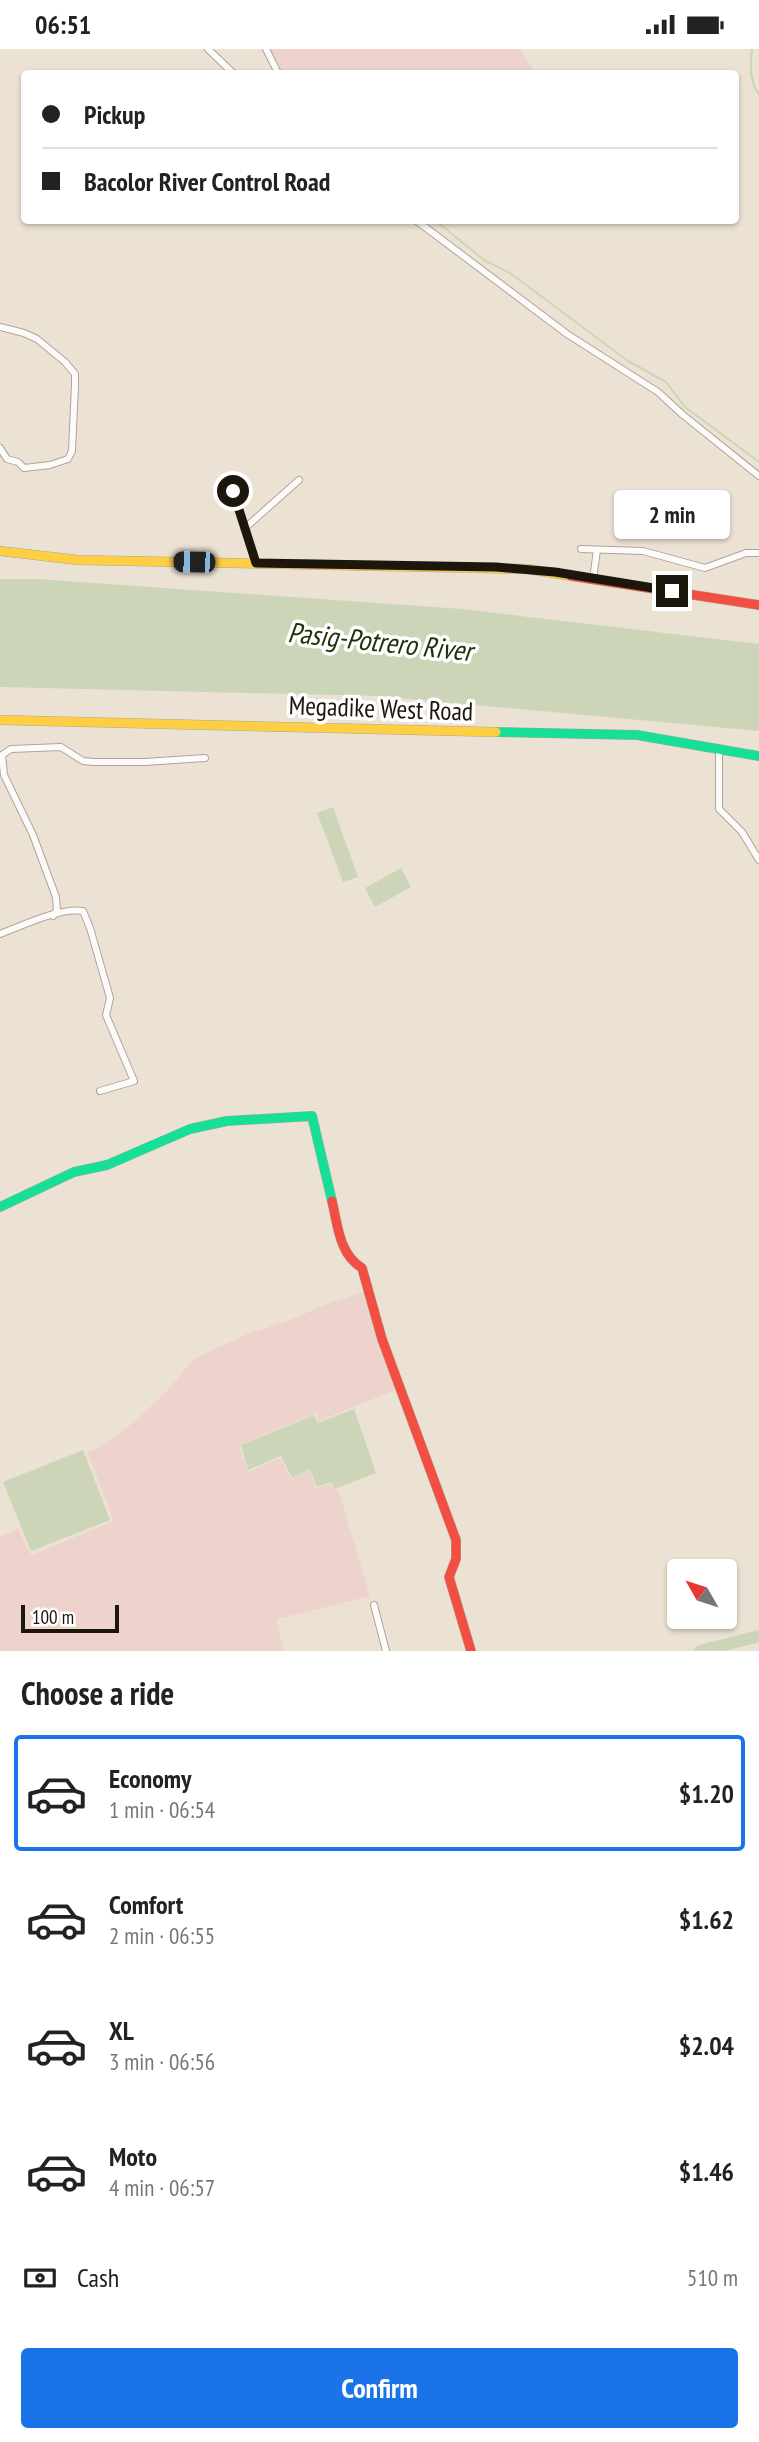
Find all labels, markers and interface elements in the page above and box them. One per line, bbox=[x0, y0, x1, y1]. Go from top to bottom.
text: 06:51 bbox=[35, 8, 91, 41]
text: Pickup bbox=[84, 98, 145, 131]
text: Bacolor River Control Road bbox=[84, 165, 330, 198]
route start bbox=[217, 475, 249, 507]
callout: 2 min bbox=[614, 489, 730, 539]
text: 2 min bbox=[649, 500, 695, 529]
car bbox=[173, 551, 216, 573]
route end bbox=[656, 575, 688, 607]
water label: Pasig-Potrero River bbox=[286, 613, 478, 670]
street label: Megadike West Road bbox=[288, 688, 474, 728]
north arrow bbox=[667, 1559, 737, 1629]
map controls bbox=[667, 1559, 737, 1629]
scale bar bbox=[21, 1602, 119, 1634]
text: 100 m bbox=[32, 1605, 74, 1629]
text: Choose a ride bbox=[21, 1672, 174, 1714]
icon: car bbox=[25, 1762, 88, 1825]
text: Economy bbox=[109, 1762, 191, 1795]
text: $1.20 bbox=[679, 1777, 734, 1810]
text: 1 min · 06:54 bbox=[109, 1795, 215, 1824]
icon: car bbox=[25, 1888, 88, 1951]
text: Comfort bbox=[109, 1888, 183, 1921]
text: $1.62 bbox=[679, 1903, 734, 1936]
text: 2 min · 06:55 bbox=[109, 1921, 215, 1950]
icon: car bbox=[25, 2014, 88, 2077]
text: XL bbox=[109, 2014, 134, 2047]
text: $2.04 bbox=[679, 2029, 734, 2062]
text: 3 min · 06:56 bbox=[109, 2047, 215, 2076]
icon: car bbox=[25, 2140, 88, 2203]
text: Moto bbox=[109, 2140, 157, 2173]
text: $1.46 bbox=[679, 2155, 734, 2188]
text: 4 min · 06:57 bbox=[109, 2173, 215, 2202]
icon: cash bbox=[21, 2259, 59, 2297]
text: Cash bbox=[77, 2261, 119, 2294]
text: 510 m bbox=[687, 2263, 738, 2292]
button: Confirm bbox=[21, 2348, 738, 2428]

